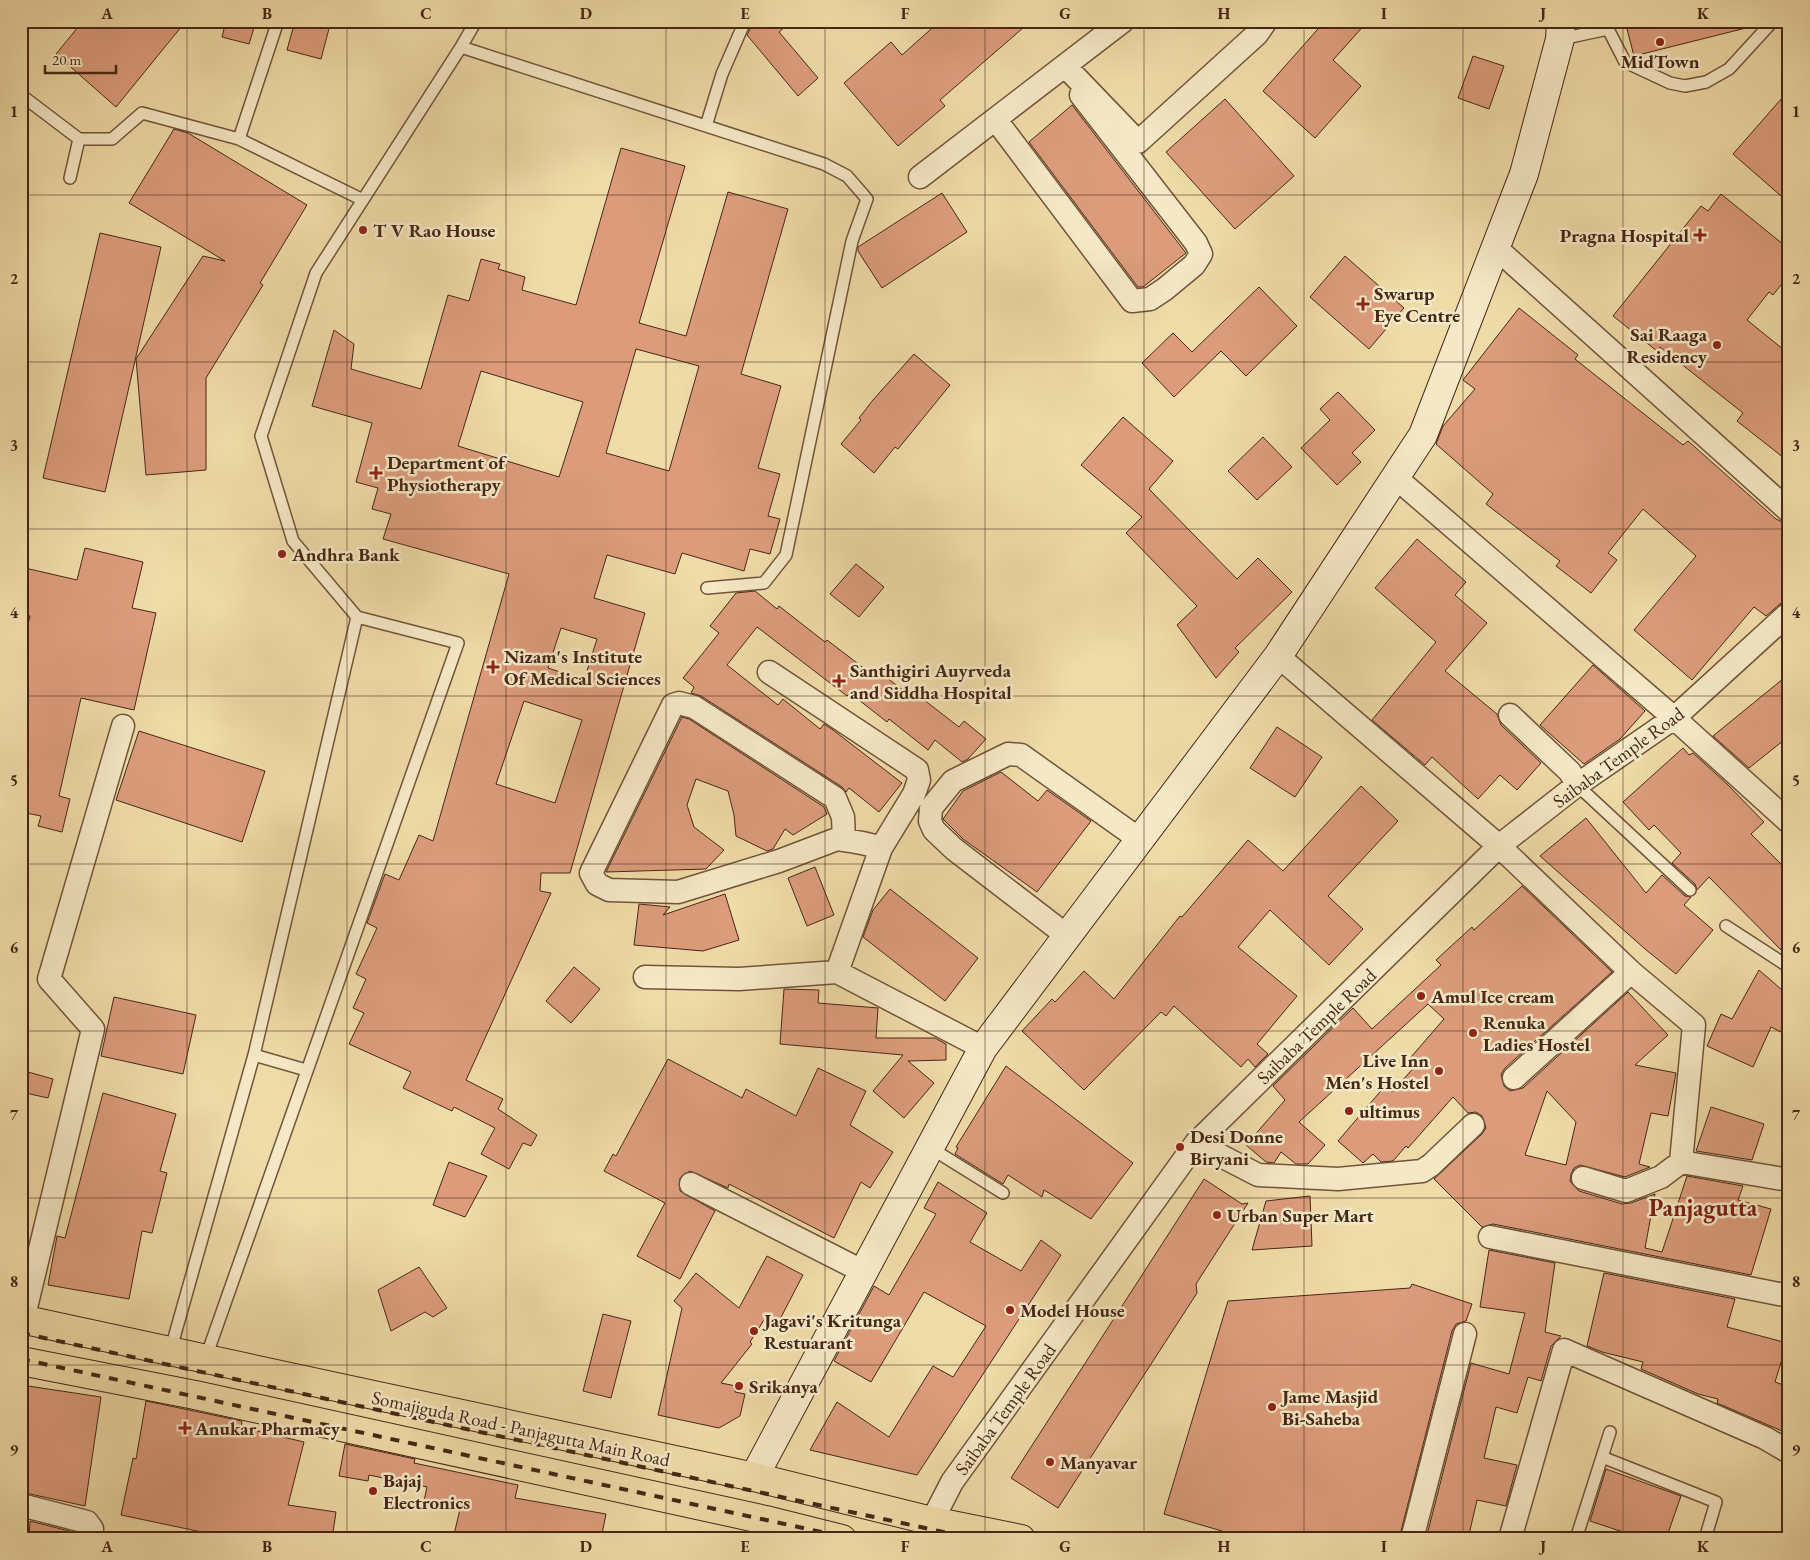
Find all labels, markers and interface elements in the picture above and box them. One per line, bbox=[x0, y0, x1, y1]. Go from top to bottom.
text: A bbox=[100, 3, 113, 24]
text: B bbox=[262, 3, 272, 24]
text: C bbox=[420, 3, 432, 24]
text: D bbox=[580, 3, 592, 24]
text: E bbox=[740, 3, 750, 24]
text: F bbox=[901, 3, 910, 24]
text: G bbox=[1059, 3, 1071, 24]
text: H bbox=[1218, 3, 1231, 24]
text: I bbox=[1381, 3, 1387, 24]
text: J bbox=[1538, 3, 1546, 24]
text: K bbox=[1697, 3, 1710, 24]
marker: MidTown bbox=[1654, 36, 1666, 48]
scale bar bbox=[45, 42, 116, 74]
place label: MidTown bbox=[1620, 49, 1700, 74]
text: 20 m bbox=[52, 50, 81, 69]
text: 1 bbox=[10, 101, 18, 122]
text: 1 bbox=[1792, 101, 1800, 122]
place label: T V Rao House bbox=[373, 218, 496, 243]
place label: Pragna Hospital bbox=[1560, 223, 1690, 248]
marker: T V Rao House bbox=[357, 224, 369, 236]
marker: Pragna Hospital bbox=[1693, 228, 1707, 242]
text: 2 bbox=[10, 268, 19, 289]
text: 2 bbox=[1792, 268, 1801, 289]
place label: Swarup Eye Centre bbox=[1374, 281, 1460, 328]
marker: Swarup Eye Centre bbox=[1356, 297, 1370, 311]
place label: Sai Raaga Residency bbox=[1626, 322, 1708, 369]
marker: Sai Raaga Residency bbox=[1711, 339, 1723, 351]
text: 3 bbox=[10, 435, 18, 456]
text: 3 bbox=[1792, 435, 1800, 456]
place label: Department of Physiotherapy bbox=[387, 450, 507, 497]
marker: Department of Physiotherapy bbox=[369, 466, 383, 480]
place label: Andhra Bank bbox=[291, 542, 400, 567]
marker: Andhra Bank bbox=[276, 548, 288, 560]
text: 4 bbox=[10, 602, 19, 623]
text: 4 bbox=[1792, 602, 1801, 623]
place label: Nizam's Institute Of Medical Sciences bbox=[504, 644, 661, 691]
place label: Santhigiri Auyrveda and Siddha Hospital bbox=[850, 658, 1012, 705]
marker: Nizam's Institute Of Medical Sciences bbox=[486, 660, 500, 674]
marker: Santhigiri Auyrveda and Siddha Hospital bbox=[832, 674, 846, 688]
street label: Saibaba Temple Road bbox=[1547, 701, 1689, 814]
text: 5 bbox=[10, 770, 18, 791]
text: 5 bbox=[1792, 770, 1800, 791]
text: 6 bbox=[10, 937, 19, 958]
text: 6 bbox=[1792, 937, 1801, 958]
street label: Saibaba Temple Road bbox=[1251, 963, 1382, 1090]
place label: Amul Ice cream bbox=[1430, 984, 1555, 1009]
marker: Amul Ice cream bbox=[1415, 990, 1427, 1002]
place label: Renuka Ladies Hostel bbox=[1483, 1010, 1590, 1057]
marker: Renuka Ladies Hostel bbox=[1467, 1027, 1479, 1039]
place label: Live Inn Men's Hostel bbox=[1325, 1048, 1430, 1095]
marker: Live Inn Men's Hostel bbox=[1433, 1065, 1445, 1077]
place label: ultimus bbox=[1359, 1099, 1420, 1124]
text: 7 bbox=[10, 1104, 19, 1125]
text: 7 bbox=[1792, 1104, 1801, 1125]
marker: ultimus bbox=[1343, 1105, 1355, 1117]
place label: Desi Donne Biryani bbox=[1190, 1124, 1283, 1171]
marker: Desi Donne Biryani bbox=[1174, 1141, 1186, 1153]
district label: Panjagutta bbox=[1649, 1192, 1758, 1224]
place label: Urban Super Mart bbox=[1227, 1203, 1374, 1228]
marker: Urban Super Mart bbox=[1211, 1209, 1223, 1221]
text: 8 bbox=[10, 1271, 18, 1292]
text: 8 bbox=[1792, 1271, 1800, 1292]
place label: Model House bbox=[1020, 1298, 1125, 1323]
marker: Model House bbox=[1004, 1304, 1016, 1316]
place label: Jagavi's Kritunga Restuarant bbox=[762, 1308, 902, 1355]
marker: Jagavi's Kritunga Restuarant bbox=[748, 1325, 760, 1337]
street label: Saibaba Temple Road bbox=[949, 1338, 1062, 1480]
place label: Srikanya bbox=[749, 1374, 818, 1399]
marker: Srikanya bbox=[733, 1380, 745, 1392]
place label: Jame Masjid Bi-Saheba bbox=[1280, 1384, 1379, 1431]
street label: Somajiguda Road - Panjagutta Main Road bbox=[369, 1385, 673, 1472]
marker: Jame Masjid Bi-Saheba bbox=[1266, 1401, 1278, 1413]
place label: Anukar Pharmacy bbox=[194, 1416, 341, 1441]
marker: Anukar Pharmacy bbox=[179, 1422, 191, 1434]
text: 9 bbox=[10, 1439, 19, 1460]
text: 9 bbox=[1792, 1439, 1801, 1460]
place label: Manyavar bbox=[1060, 1450, 1137, 1475]
marker: Manyavar bbox=[1044, 1456, 1056, 1468]
place label: Bajaj Electronics bbox=[383, 1468, 470, 1515]
marker: Bajaj Electronics bbox=[367, 1485, 379, 1497]
text: A bbox=[100, 1536, 113, 1557]
text: B bbox=[262, 1536, 272, 1557]
text: C bbox=[420, 1536, 432, 1557]
text: D bbox=[580, 1536, 592, 1557]
text: E bbox=[740, 1536, 750, 1557]
text: F bbox=[901, 1536, 910, 1557]
text: G bbox=[1059, 1536, 1071, 1557]
text: H bbox=[1218, 1536, 1231, 1557]
text: I bbox=[1381, 1536, 1387, 1557]
text: J bbox=[1538, 1536, 1546, 1557]
text: K bbox=[1697, 1536, 1710, 1557]

